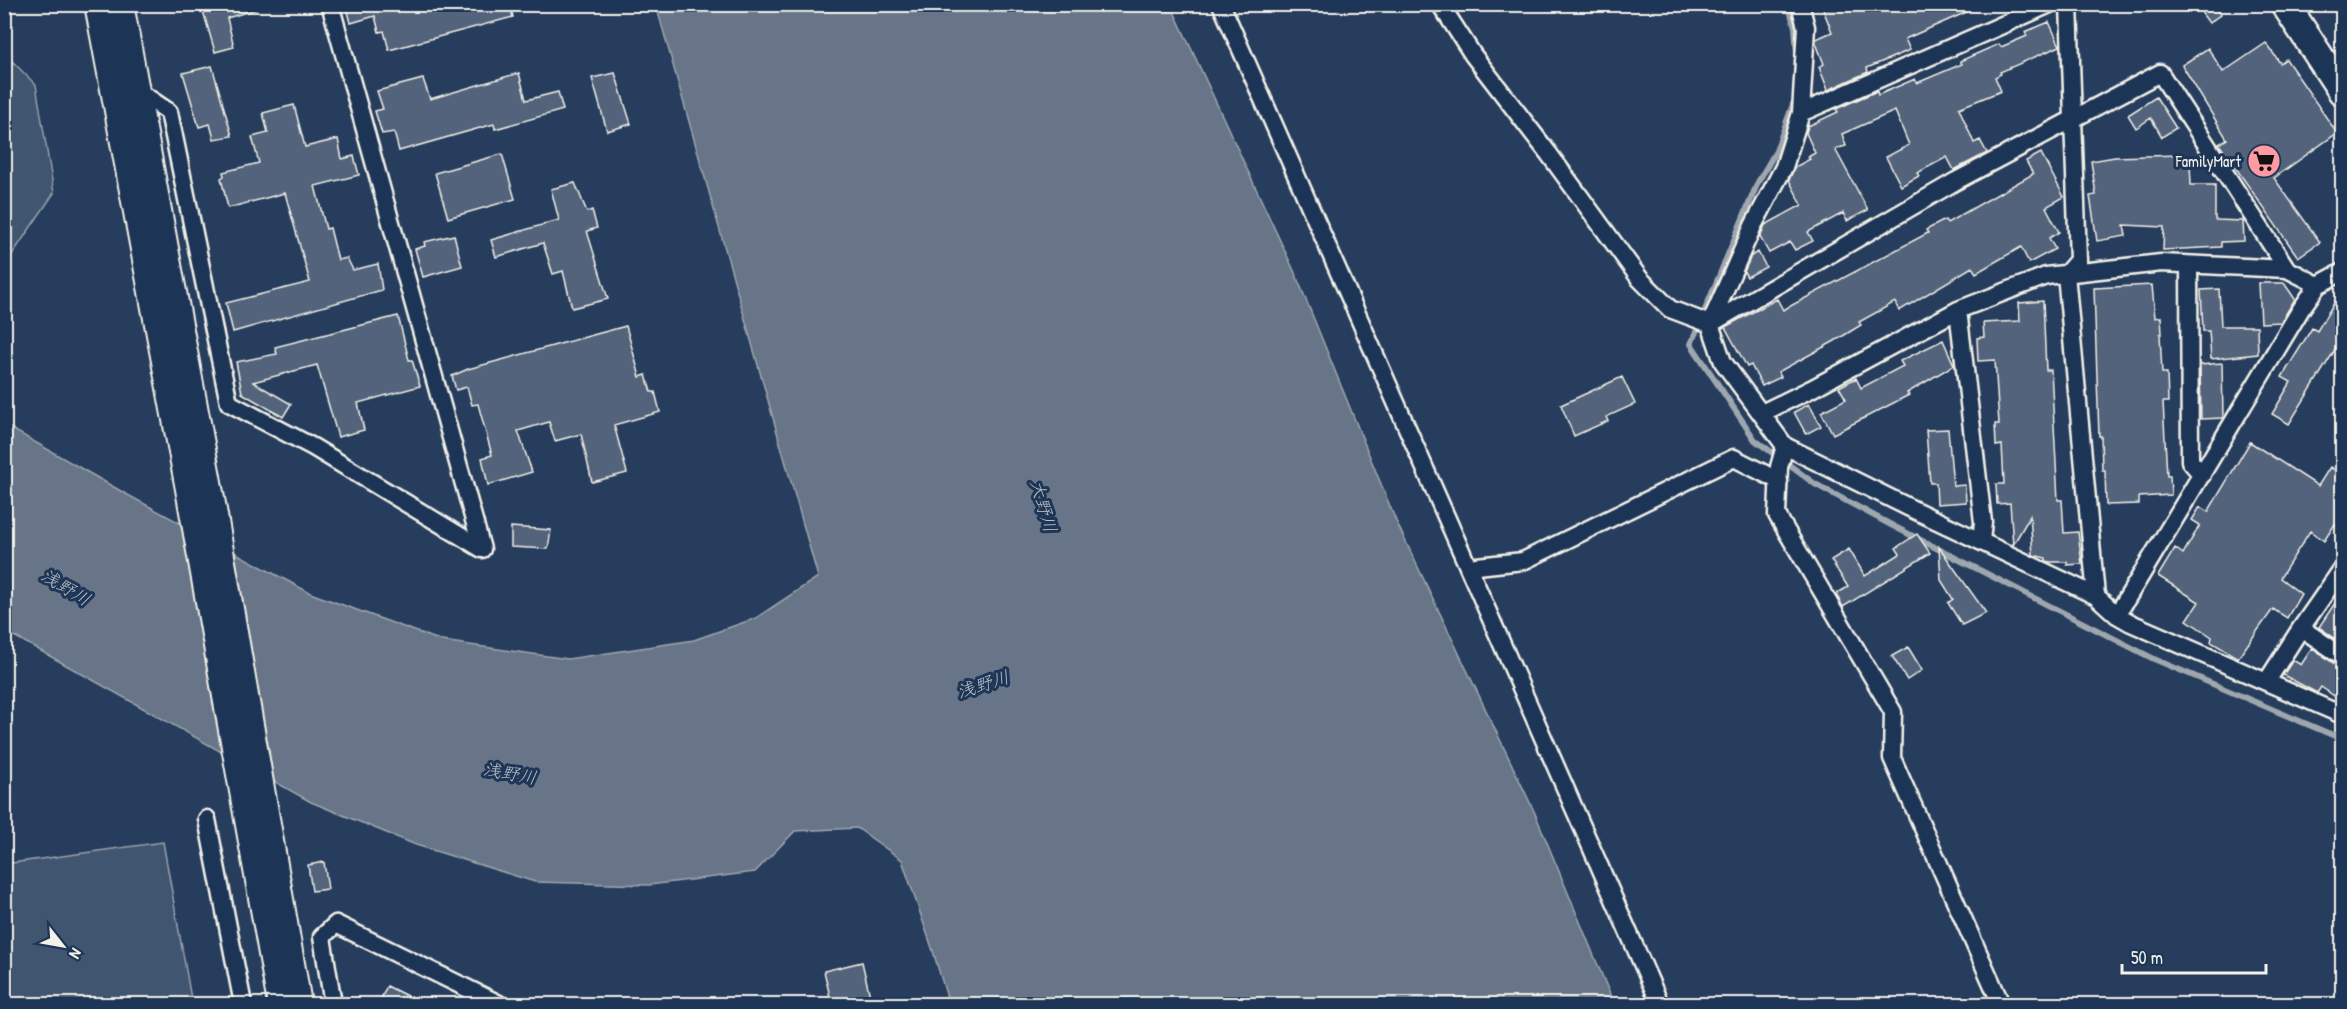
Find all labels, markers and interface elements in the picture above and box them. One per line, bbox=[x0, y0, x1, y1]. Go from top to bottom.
supermarket icon: FamilyMart bbox=[2246, 143, 2282, 179]
place label: FamilyMart bbox=[2175, 150, 2241, 172]
water label: 大野川 bbox=[1025, 477, 1063, 535]
water label: 浅野川 bbox=[36, 562, 96, 612]
water label: 浅野川 bbox=[953, 664, 1013, 704]
water label: 浅野川 bbox=[481, 756, 539, 790]
north arrow bbox=[33, 916, 93, 976]
scale bar bbox=[2122, 937, 2266, 975]
text: N bbox=[64, 944, 87, 963]
text: 50 m bbox=[2131, 945, 2163, 970]

